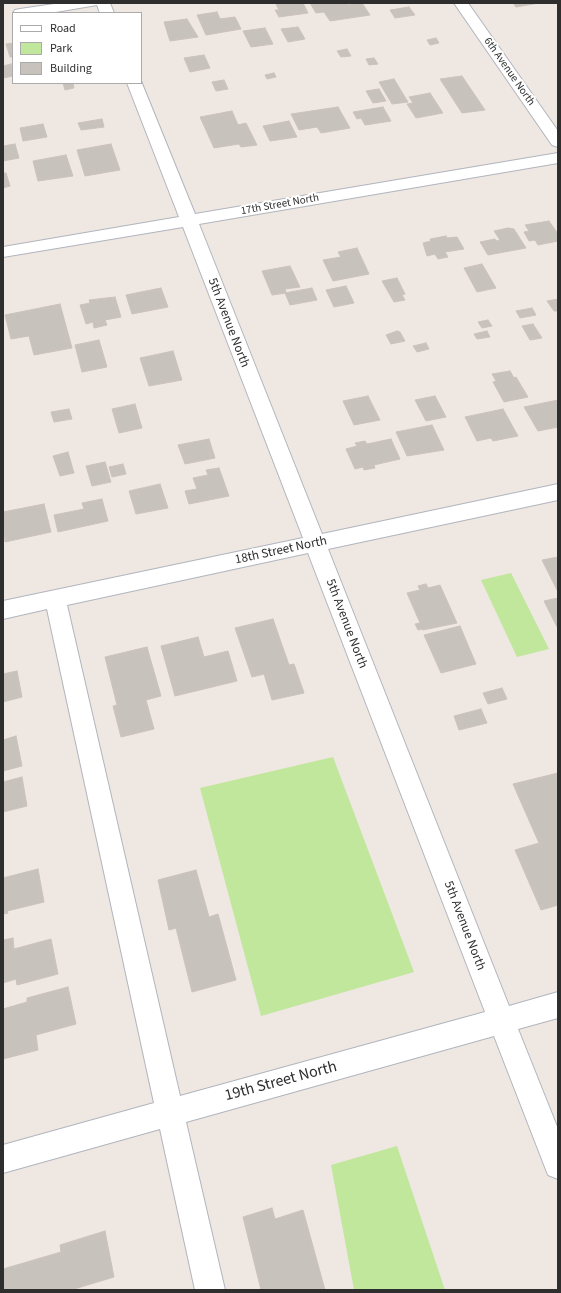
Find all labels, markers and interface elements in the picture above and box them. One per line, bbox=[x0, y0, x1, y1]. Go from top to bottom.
legend bbox=[12, 12, 142, 84]
text: Road bbox=[50, 20, 76, 37]
street label: 6th Avenue North bbox=[481, 35, 537, 109]
text: Park bbox=[50, 40, 72, 57]
text: Building bbox=[50, 60, 92, 77]
street label: 17th Street North bbox=[240, 192, 320, 218]
street label: 5th Avenue North bbox=[204, 276, 252, 370]
street label: 18th Street North bbox=[234, 534, 328, 568]
street label: 5th Avenue North bbox=[322, 577, 370, 671]
street label: 5th Avenue North bbox=[440, 879, 488, 973]
street label: 19th Street North bbox=[223, 1058, 339, 1106]

